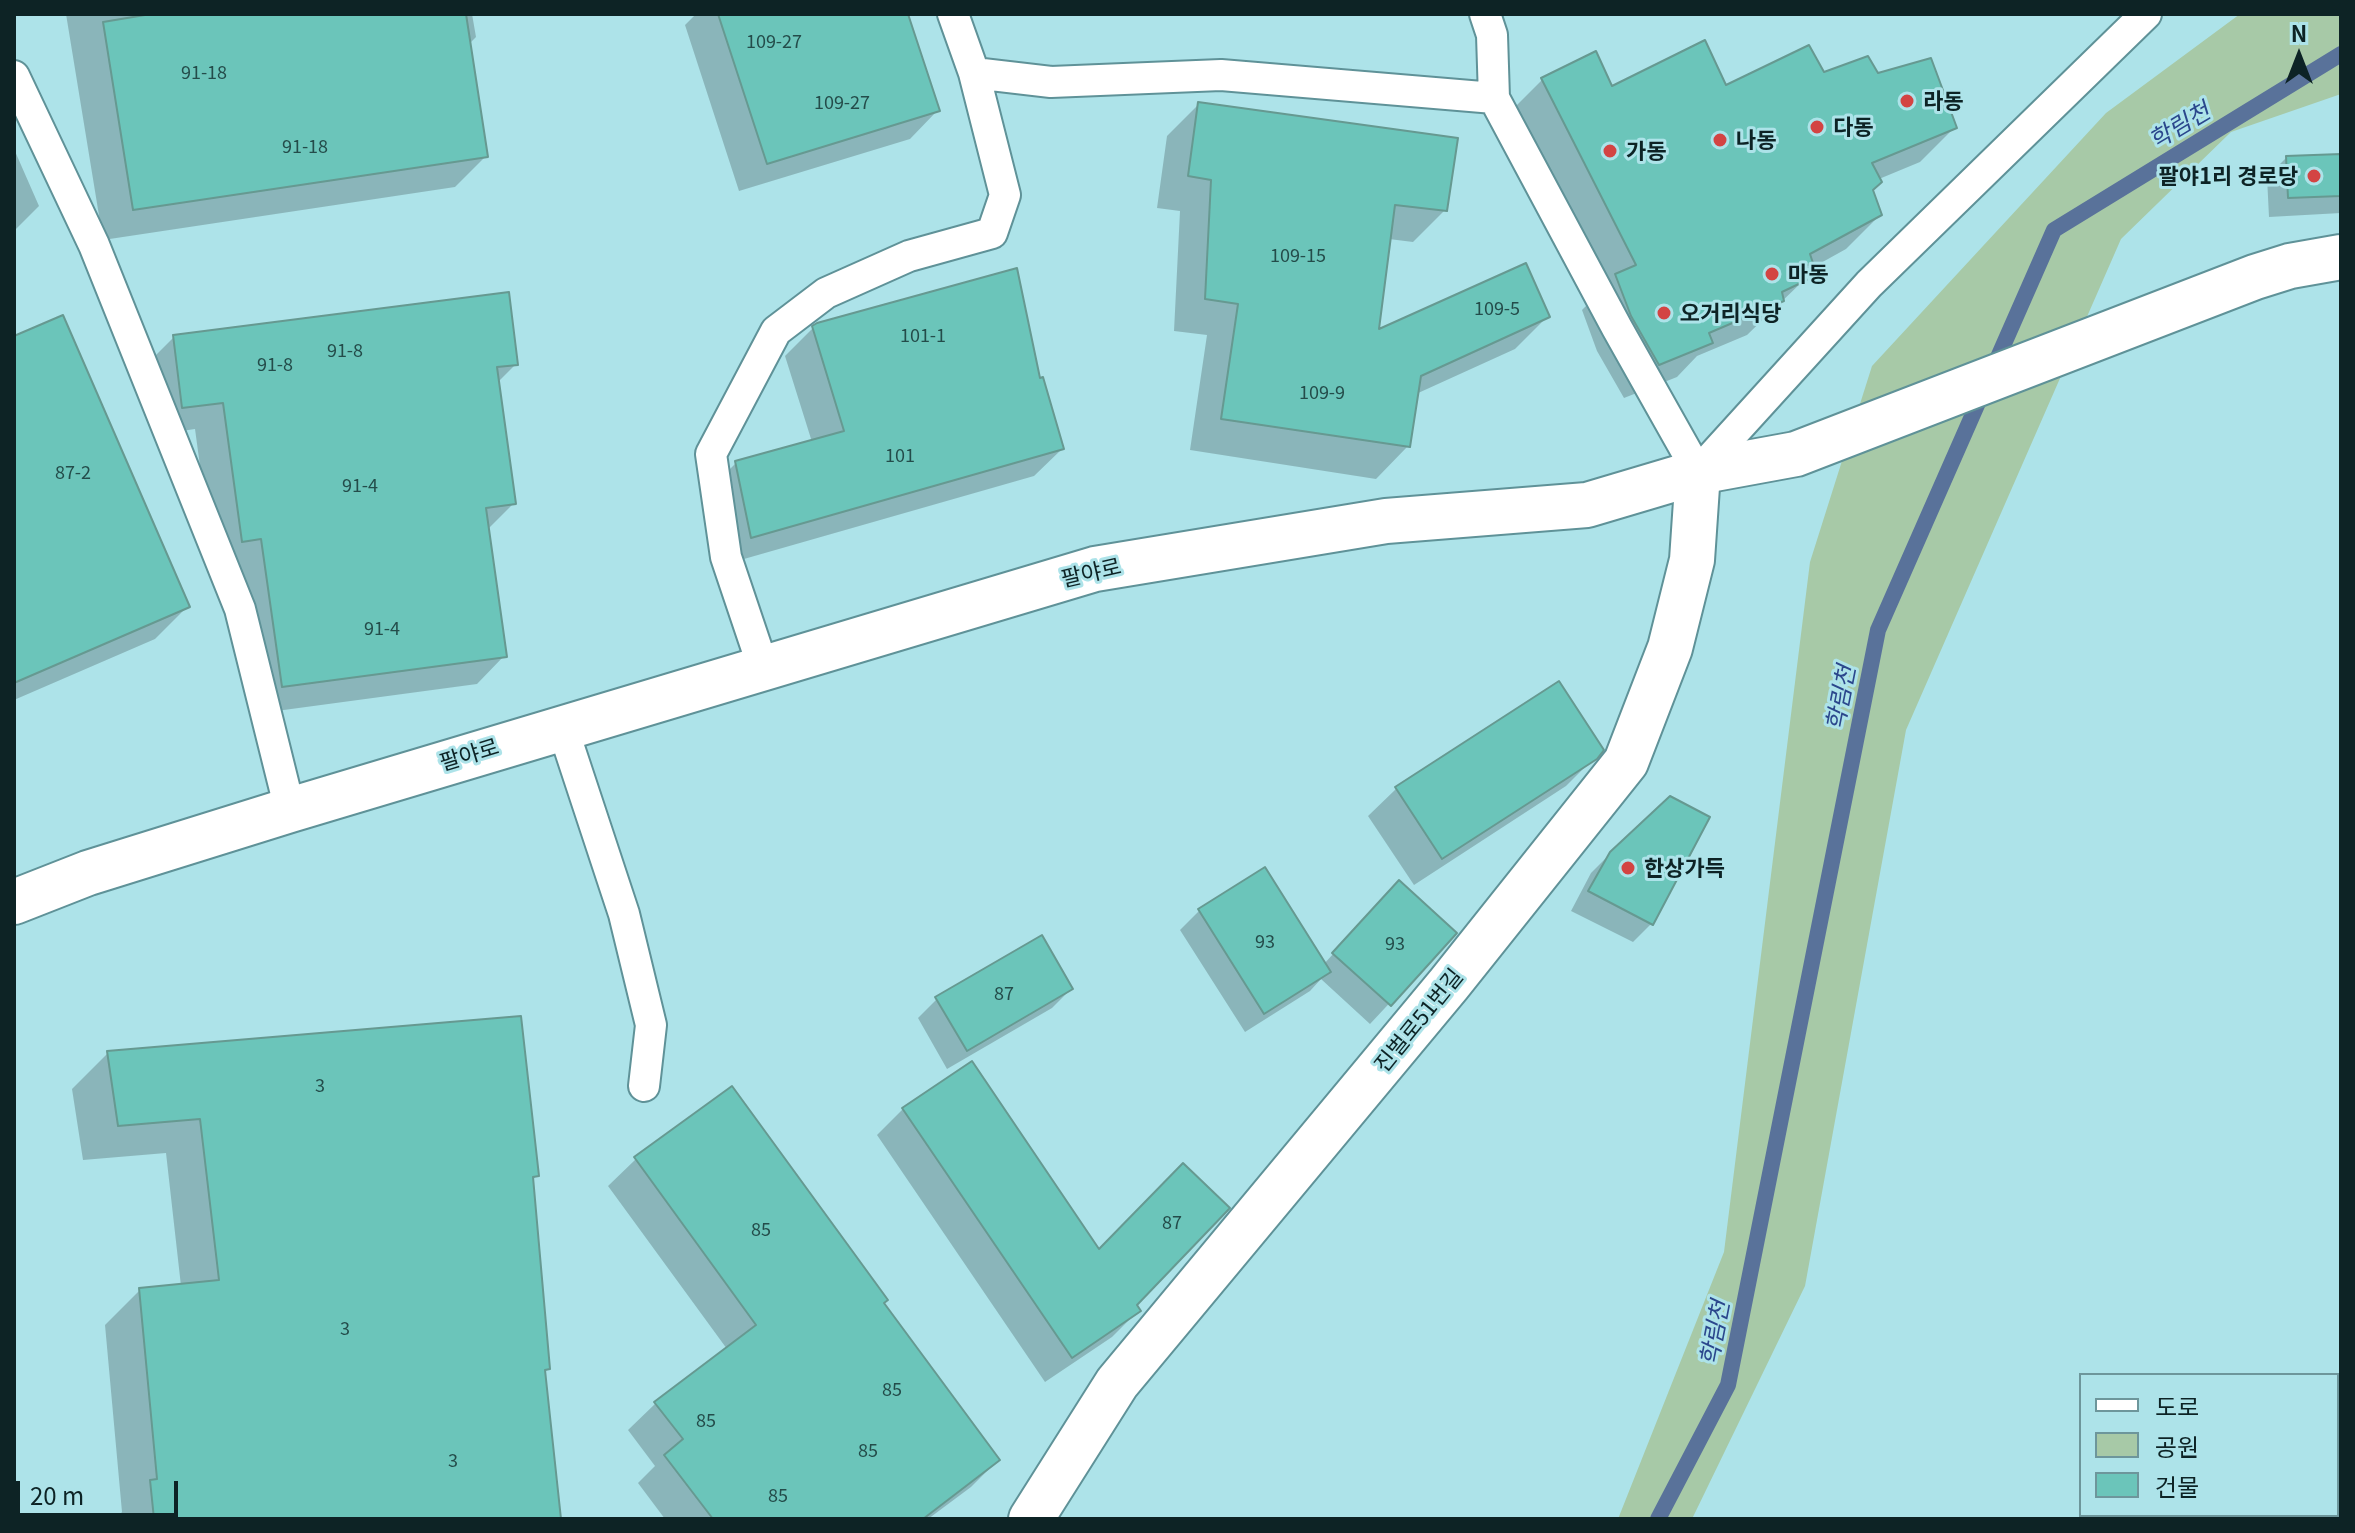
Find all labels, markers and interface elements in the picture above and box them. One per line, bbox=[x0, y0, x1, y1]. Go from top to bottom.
north arrow bbox=[2259, 16, 2339, 96]
text: N bbox=[2291, 16, 2307, 48]
house number: 109-27 bbox=[746, 30, 802, 52]
house number: 91-18 bbox=[181, 61, 227, 83]
place label: 라동 bbox=[1923, 88, 1963, 114]
house number: 109-27 bbox=[814, 91, 870, 113]
marker: 라동 bbox=[1898, 92, 1916, 110]
water label: 학림천 bbox=[2143, 96, 2215, 154]
place label: 다동 bbox=[1833, 114, 1873, 140]
marker: 다동 bbox=[1808, 118, 1826, 136]
place label: 나동 bbox=[1736, 127, 1776, 153]
marker: 나동 bbox=[1711, 131, 1729, 149]
house number: 91-18 bbox=[282, 135, 328, 157]
place label: 가동 bbox=[1626, 138, 1666, 164]
marker: 가동 bbox=[1601, 142, 1619, 160]
place label: 팔야1리 경로당 bbox=[2159, 163, 2298, 189]
marker: 팔야1리 경로당 bbox=[2305, 167, 2323, 185]
house number: 109-15 bbox=[1270, 244, 1326, 266]
place label: 마동 bbox=[1788, 261, 1828, 287]
marker: 마동 bbox=[1763, 265, 1781, 283]
house number: 109-5 bbox=[1474, 297, 1520, 319]
place label: 오거리식당 bbox=[1680, 300, 1781, 326]
marker: 오거리식당 bbox=[1655, 304, 1673, 322]
house number: 101-1 bbox=[900, 324, 946, 346]
house number: 91-8 bbox=[327, 339, 363, 361]
house number: 91-8 bbox=[257, 353, 293, 375]
house number: 109-9 bbox=[1299, 381, 1345, 403]
house number: 101 bbox=[885, 444, 915, 466]
house number: 87-2 bbox=[55, 461, 91, 483]
house number: 91-4 bbox=[342, 474, 378, 496]
street label: 팔야로 bbox=[1058, 552, 1124, 592]
house number: 91-4 bbox=[364, 617, 400, 639]
water label: 학림천 bbox=[1820, 663, 1860, 733]
street label: 팔야로 bbox=[436, 733, 502, 775]
place label: 한상가득 bbox=[1644, 855, 1725, 881]
marker: 한상가득 bbox=[1619, 859, 1637, 877]
house number: 93 bbox=[1255, 930, 1275, 952]
house number: 93 bbox=[1385, 932, 1405, 954]
street label: 진벌로51번길 bbox=[1368, 963, 1468, 1077]
house number: 87 bbox=[994, 982, 1014, 1004]
house number: 3 bbox=[315, 1074, 325, 1096]
house number: 87 bbox=[1162, 1211, 1182, 1233]
house number: 85 bbox=[751, 1218, 771, 1240]
water label: 학림천 bbox=[1694, 1298, 1734, 1368]
house number: 3 bbox=[340, 1317, 350, 1339]
legend bbox=[2079, 1373, 2339, 1517]
house number: 85 bbox=[882, 1378, 902, 1400]
text: 도로 bbox=[2155, 1388, 2199, 1423]
house number: 85 bbox=[696, 1409, 716, 1431]
text: 공원 bbox=[2155, 1428, 2199, 1463]
house number: 85 bbox=[858, 1439, 878, 1461]
house number: 3 bbox=[448, 1449, 458, 1471]
scale bar bbox=[20, 1465, 182, 1515]
text: 건물 bbox=[2155, 1468, 2199, 1503]
text: 20 m bbox=[30, 1477, 84, 1512]
house number: 85 bbox=[768, 1484, 788, 1506]

